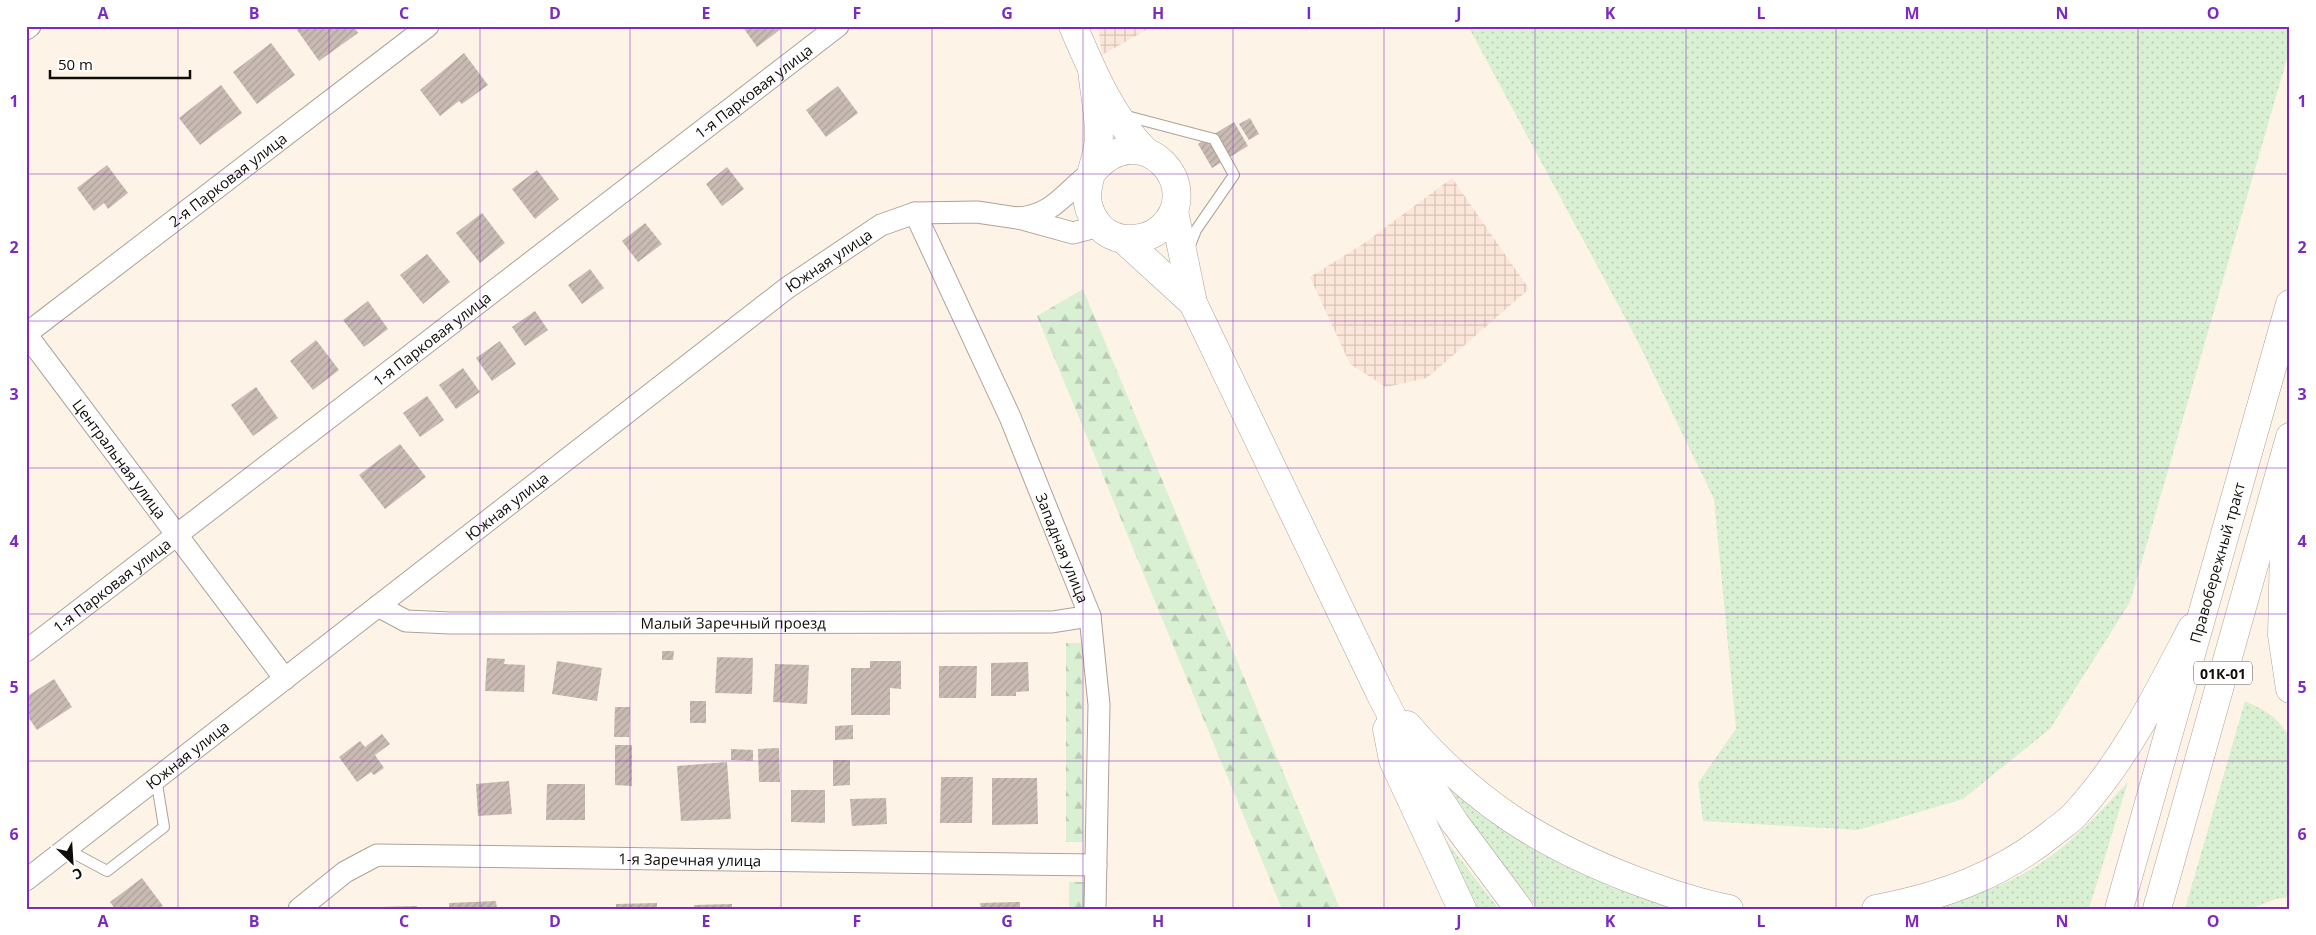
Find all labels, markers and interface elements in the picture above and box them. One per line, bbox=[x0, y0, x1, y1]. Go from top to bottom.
text: A bbox=[97, 2, 109, 24]
text: B bbox=[249, 2, 259, 24]
text: C bbox=[399, 2, 409, 24]
text: D bbox=[549, 2, 561, 24]
text: E bbox=[702, 2, 711, 24]
text: F bbox=[853, 2, 861, 24]
text: G bbox=[1001, 2, 1013, 24]
text: H bbox=[1152, 2, 1164, 24]
text: I bbox=[1306, 2, 1312, 24]
text: J bbox=[1454, 2, 1462, 24]
text: K bbox=[1605, 2, 1616, 24]
text: L bbox=[1756, 2, 1766, 24]
text: M bbox=[1904, 2, 1920, 24]
text: N bbox=[2055, 2, 2069, 24]
text: O bbox=[2207, 2, 2219, 24]
street label: 1-я Парковая улица bbox=[691, 39, 816, 143]
scale bar bbox=[50, 48, 190, 80]
text: 50 m bbox=[58, 54, 93, 74]
text: 1 bbox=[9, 90, 19, 112]
text: 1 bbox=[2297, 90, 2307, 112]
street label: 2-я Парковая улица bbox=[165, 128, 291, 231]
street label: Южная улица bbox=[781, 224, 876, 296]
text: 2 bbox=[9, 236, 19, 258]
text: 2 bbox=[2297, 236, 2307, 258]
street label: 1-я Парковая улица bbox=[369, 287, 495, 390]
text: 3 bbox=[9, 383, 19, 405]
text: 3 bbox=[2297, 383, 2307, 405]
street label: Центральная улица bbox=[68, 395, 171, 523]
street label: Южная улица bbox=[461, 467, 552, 545]
street label: Правобережный тракт bbox=[2185, 480, 2249, 645]
street label: Западная улица bbox=[1032, 490, 1094, 606]
text: 4 bbox=[9, 530, 19, 552]
text: 4 bbox=[2297, 530, 2307, 552]
street label: 1-я Парковая улица bbox=[49, 533, 175, 637]
street label: Малый Заречный проезд bbox=[640, 612, 826, 633]
road number: 01К-01 bbox=[2194, 661, 2252, 684]
text: 5 bbox=[9, 676, 19, 698]
text: 5 bbox=[2297, 676, 2307, 698]
street label: Южная улица bbox=[141, 716, 233, 793]
text: 6 bbox=[9, 823, 19, 845]
text: 6 bbox=[2297, 823, 2307, 845]
north arrow bbox=[48, 838, 98, 888]
street label: 1-я Заречная улица bbox=[618, 848, 761, 870]
text: С bbox=[70, 864, 86, 885]
text: A bbox=[97, 910, 109, 932]
text: B bbox=[249, 910, 259, 932]
text: C bbox=[399, 910, 409, 932]
text: D bbox=[549, 910, 561, 932]
text: E bbox=[702, 910, 711, 932]
text: F bbox=[853, 910, 861, 932]
text: G bbox=[1001, 910, 1013, 932]
text: H bbox=[1152, 910, 1164, 932]
text: I bbox=[1306, 910, 1312, 932]
text: J bbox=[1454, 910, 1462, 932]
text: K bbox=[1605, 910, 1616, 932]
text: L bbox=[1756, 910, 1766, 932]
text: M bbox=[1904, 910, 1920, 932]
text: N bbox=[2055, 910, 2069, 932]
text: O bbox=[2207, 910, 2219, 932]

